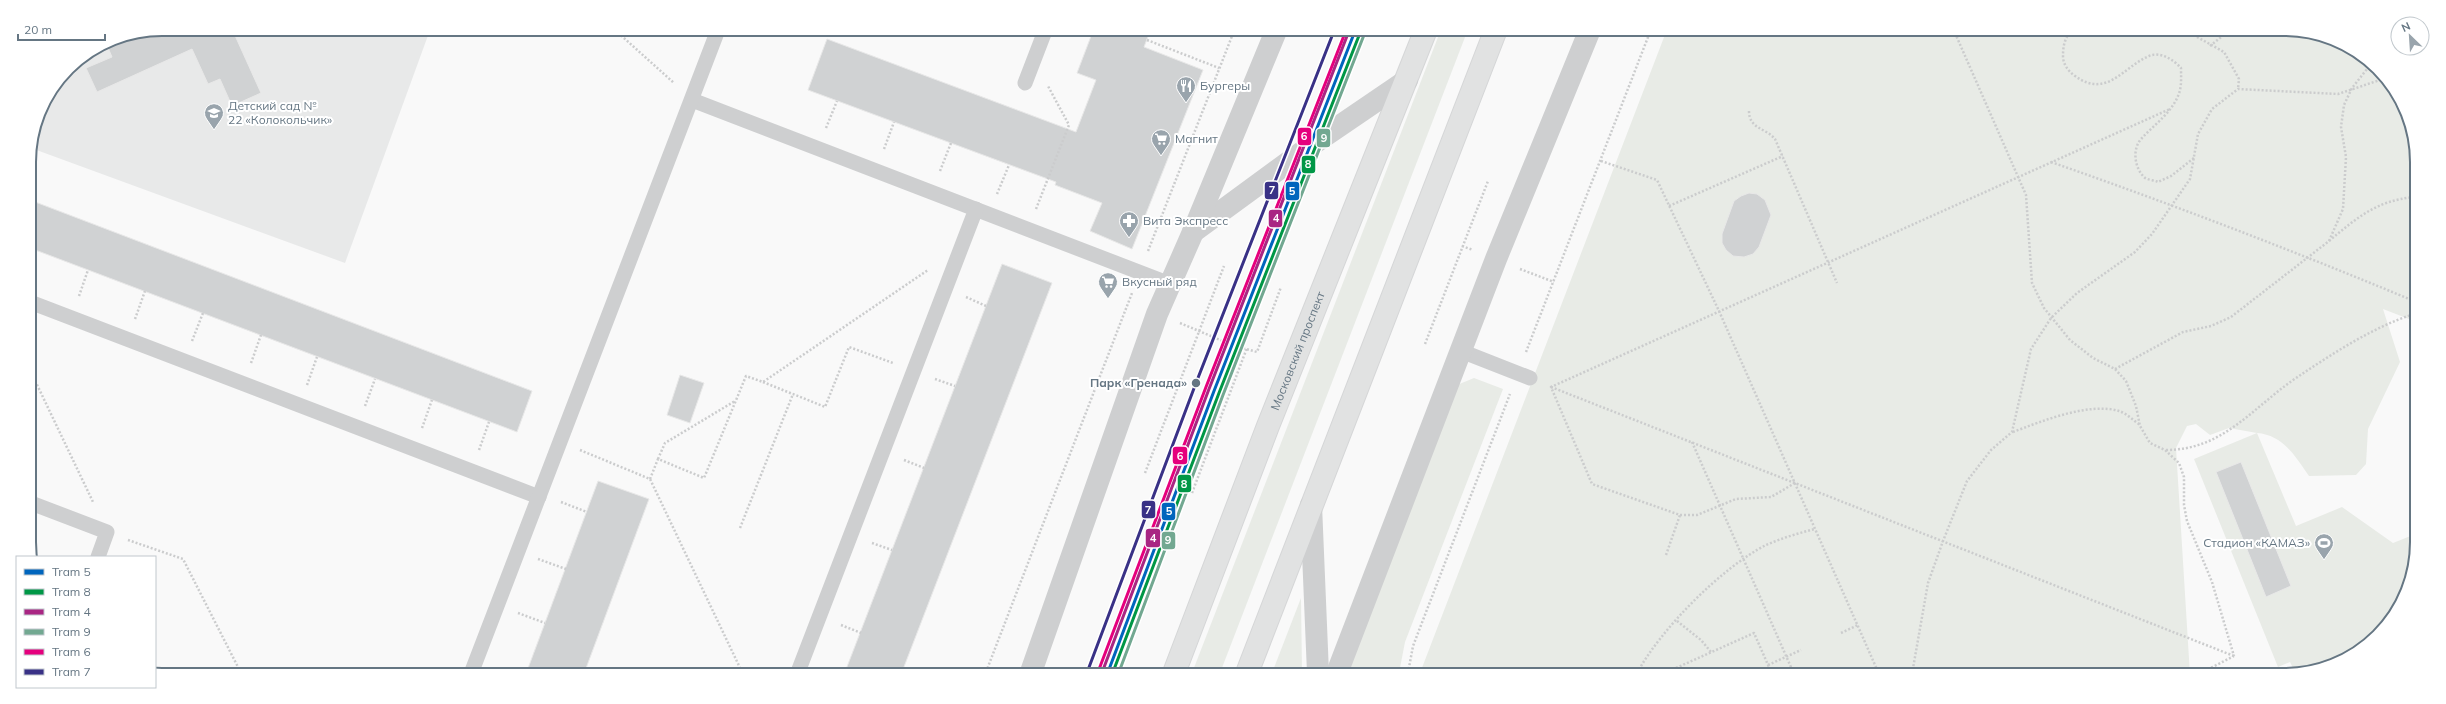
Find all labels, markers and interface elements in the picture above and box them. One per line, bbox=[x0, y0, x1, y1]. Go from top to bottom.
scale bar bbox=[18, 16, 105, 42]
north arrow bbox=[2390, 16, 2430, 56]
text: N bbox=[2399, 19, 2412, 35]
text: 20 m bbox=[24, 22, 52, 37]
restaurant icon: Бургеры bbox=[1175, 75, 1197, 103]
place label: Бургеры bbox=[1200, 78, 1250, 93]
place label: Детский сад № 22 «Колокольчик» bbox=[228, 98, 333, 127]
school or university icon: Детский сад № 22 «Колокольчик» bbox=[203, 102, 225, 130]
line badge: 6 bbox=[1297, 127, 1312, 146]
supermarket icon: Магнит bbox=[1150, 128, 1172, 156]
line badge: 9 bbox=[1316, 128, 1331, 148]
text: 6 bbox=[1301, 129, 1308, 143]
place label: Магнит bbox=[1175, 131, 1218, 146]
text: 9 bbox=[1321, 131, 1328, 145]
line badge: 8 bbox=[1301, 155, 1316, 174]
text: 8 bbox=[1305, 157, 1312, 171]
line badge: 7 bbox=[1264, 181, 1279, 200]
line badge: 5 bbox=[1285, 181, 1300, 201]
text: 7 bbox=[1269, 183, 1276, 197]
text: 5 bbox=[1289, 184, 1296, 198]
line badge: 4 bbox=[1268, 209, 1283, 228]
pharmacy icon: Вита Экспресс bbox=[1118, 210, 1140, 238]
text: 4 bbox=[1273, 211, 1280, 225]
place label: Вита Экспресс bbox=[1143, 213, 1228, 228]
supermarket icon: Вкусный ряд bbox=[1097, 271, 1119, 299]
place label: Вкусный ряд bbox=[1122, 274, 1197, 289]
street label: Московский проспект bbox=[1267, 289, 1328, 412]
place label: Парк «Гренада» bbox=[1090, 375, 1187, 390]
marker: Парк «Гренада» bbox=[1190, 377, 1202, 389]
line badge: 6 bbox=[1172, 446, 1188, 465]
text: 6 bbox=[1177, 449, 1184, 463]
line badge: 8 bbox=[1177, 474, 1192, 493]
text: 8 bbox=[1181, 477, 1188, 491]
line badge: 7 bbox=[1141, 500, 1156, 519]
line badge: 5 bbox=[1161, 502, 1176, 521]
text: 7 bbox=[1145, 503, 1152, 517]
text: 5 bbox=[1166, 504, 1173, 518]
line badge: 4 bbox=[1145, 528, 1161, 548]
text: 4 bbox=[1150, 531, 1157, 545]
line badge: 9 bbox=[1161, 531, 1176, 550]
sports icon: Стадион «КАМАЗ» bbox=[2313, 532, 2335, 560]
text: 9 bbox=[1165, 533, 1172, 547]
place label: Стадион «КАМАЗ» bbox=[2203, 535, 2311, 550]
legend bbox=[16, 556, 156, 688]
text: Tram 5 bbox=[52, 564, 91, 579]
text: Tram 8 bbox=[52, 584, 91, 599]
text: Tram 4 bbox=[52, 604, 91, 619]
text: Tram 9 bbox=[52, 624, 91, 639]
text: Tram 6 bbox=[52, 644, 91, 659]
text: Tram 7 bbox=[52, 664, 91, 679]

